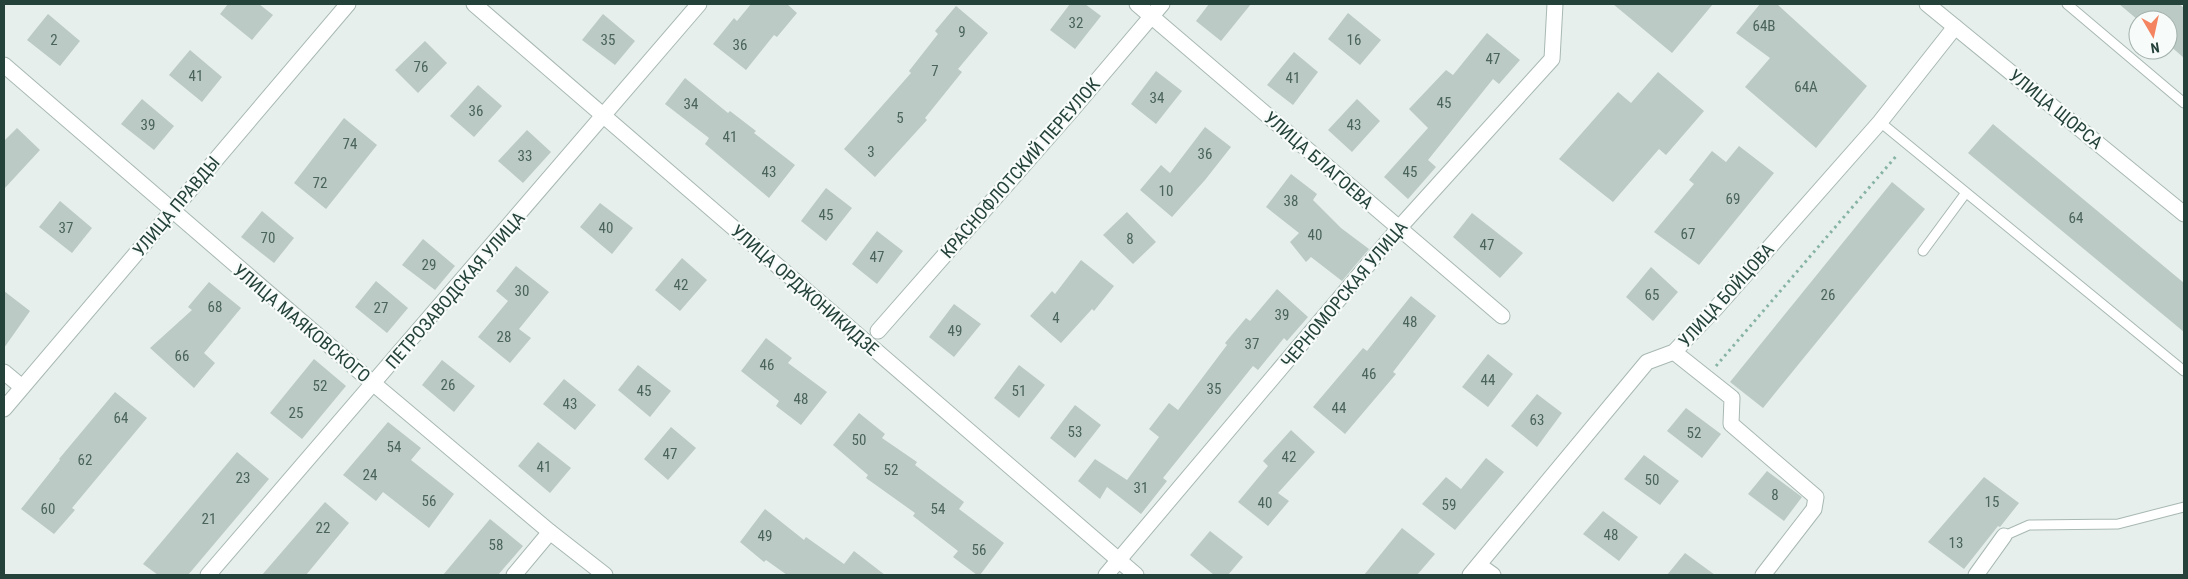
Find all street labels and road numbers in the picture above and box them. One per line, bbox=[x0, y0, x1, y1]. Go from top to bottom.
street label: УЛИЦА ЩОРСА bbox=[2005, 65, 2108, 154]
street label: КРАСНОФЛОТСКИЙ ПЕРЕУЛОК bbox=[936, 74, 1104, 262]
street label: УЛИЦА БЛАГОЕВА bbox=[1260, 107, 1378, 213]
street label: УЛИЦА ПРАВДЫ bbox=[128, 152, 224, 260]
street label: ПЕТРОЗАВОДСКАЯ УЛИЦА bbox=[381, 207, 529, 373]
street label: ЧЕРНОМОРСКАЯ УЛИЦА bbox=[1277, 216, 1412, 372]
street label: УЛИЦА ОРДЖОНИКИДЗЕ bbox=[727, 220, 883, 360]
street label: УЛИЦА БОЙЦОВА bbox=[1674, 238, 1778, 351]
street label: УЛИЦА МАЯКОВСКОГО bbox=[229, 260, 375, 386]

